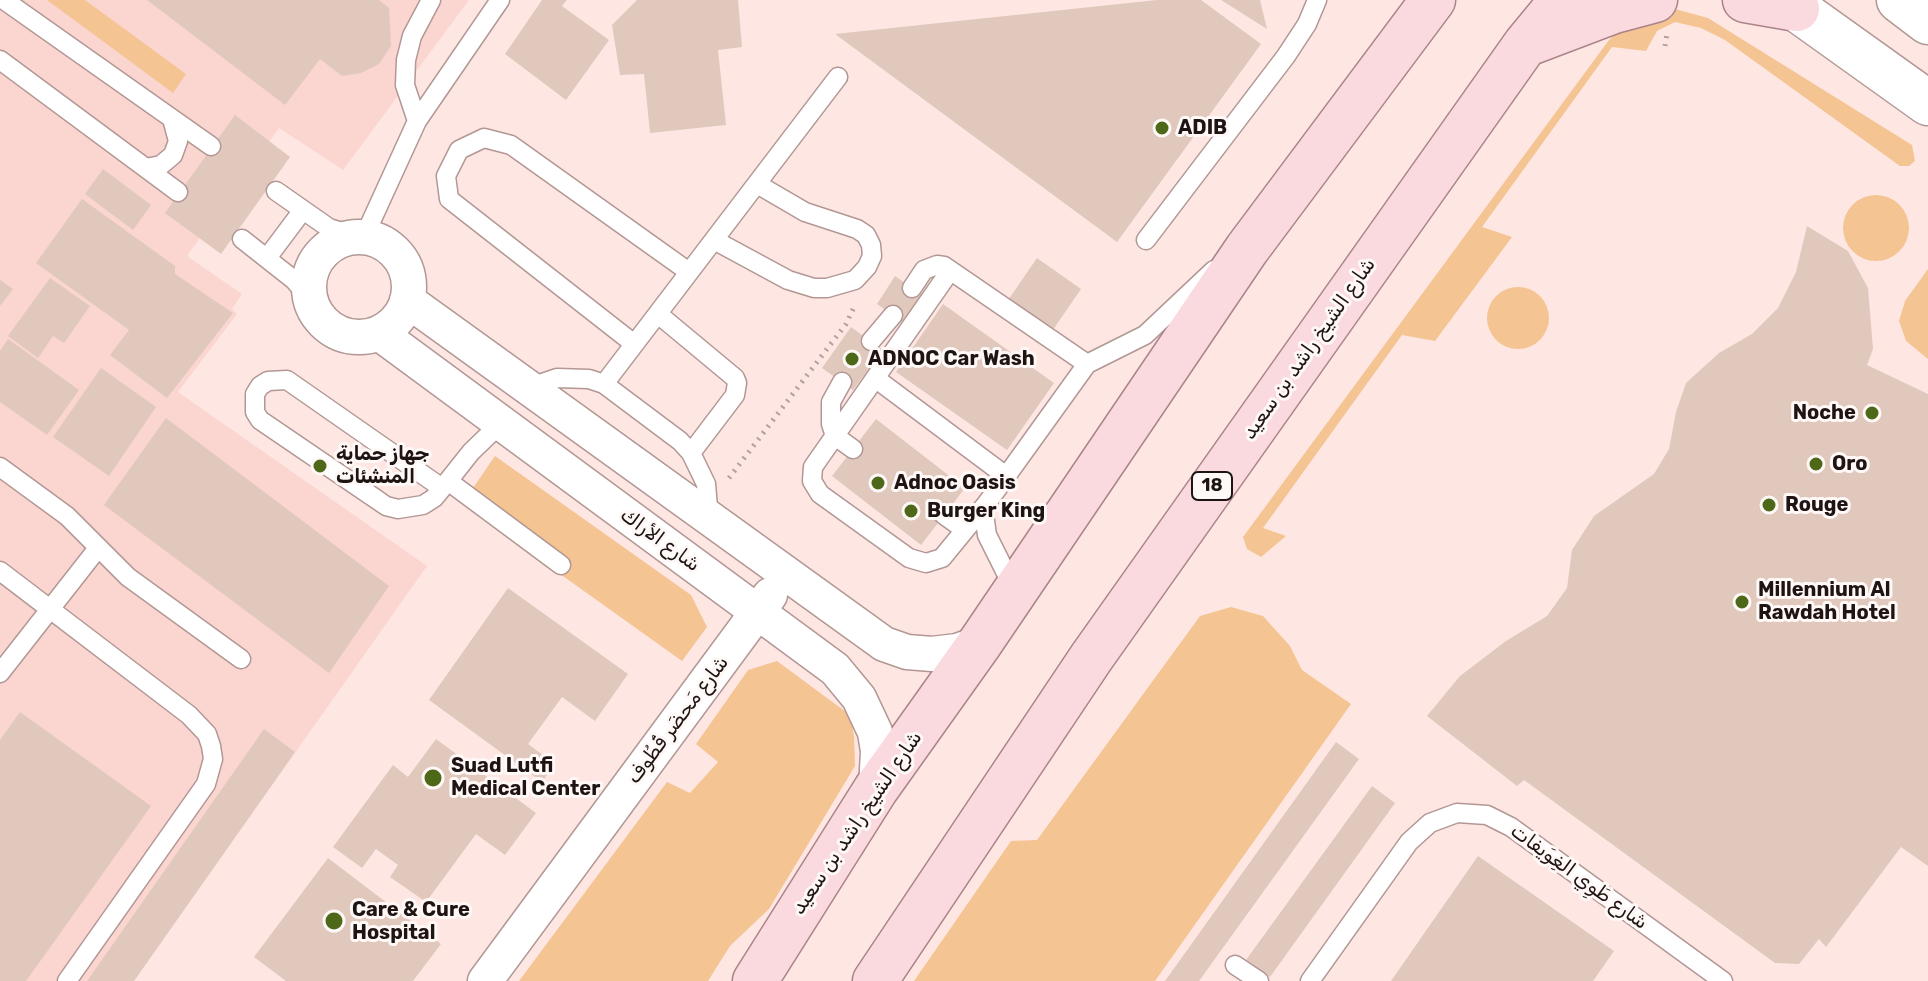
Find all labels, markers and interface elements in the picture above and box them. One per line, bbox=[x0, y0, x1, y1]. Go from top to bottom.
place label: ADIB bbox=[1178, 116, 1227, 140]
marker: ADIB bbox=[1153, 119, 1171, 137]
street label: شارع الشيخ راشد بن سعيد bbox=[1237, 254, 1381, 444]
place label: ADNOC Car Wash bbox=[868, 347, 1035, 371]
marker: ADNOC Car Wash bbox=[843, 350, 861, 368]
place label: Noche bbox=[1793, 401, 1856, 425]
marker: Noche bbox=[1863, 404, 1881, 422]
place label: جهاز حماية المنشئات bbox=[336, 442, 429, 489]
place label: Oro bbox=[1832, 452, 1867, 476]
marker: Oro bbox=[1807, 455, 1825, 473]
marker: جهاز حماية المنشئات bbox=[311, 457, 329, 475]
place label: Adnoc Oasis bbox=[894, 471, 1016, 495]
road number: 18 bbox=[1192, 472, 1232, 500]
marker: Adnoc Oasis bbox=[869, 474, 887, 492]
place label: Rouge bbox=[1785, 493, 1848, 517]
marker: Rouge bbox=[1760, 496, 1778, 514]
place label: Burger King bbox=[927, 499, 1045, 523]
marker: Burger King bbox=[902, 502, 920, 520]
street label: شارع الأراك bbox=[615, 503, 705, 577]
place label: Millennium Al Rawdah Hotel bbox=[1758, 578, 1896, 625]
marker: Millennium Al Rawdah Hotel bbox=[1733, 593, 1751, 611]
street label: شارع مَحضَر قُطُوف bbox=[622, 651, 734, 789]
street label: شارع الشيخ راشد بن سعيد bbox=[787, 727, 927, 919]
place label: Suad Lutfi Medical Center bbox=[451, 754, 600, 801]
marker: Suad Lutfi Medical Center bbox=[422, 767, 444, 789]
street label: شارع طَوِي الغِوَيفات bbox=[1506, 819, 1652, 935]
place label: Care & Cure Hospital bbox=[352, 898, 470, 945]
marker: Care & Cure Hospital bbox=[323, 910, 345, 932]

